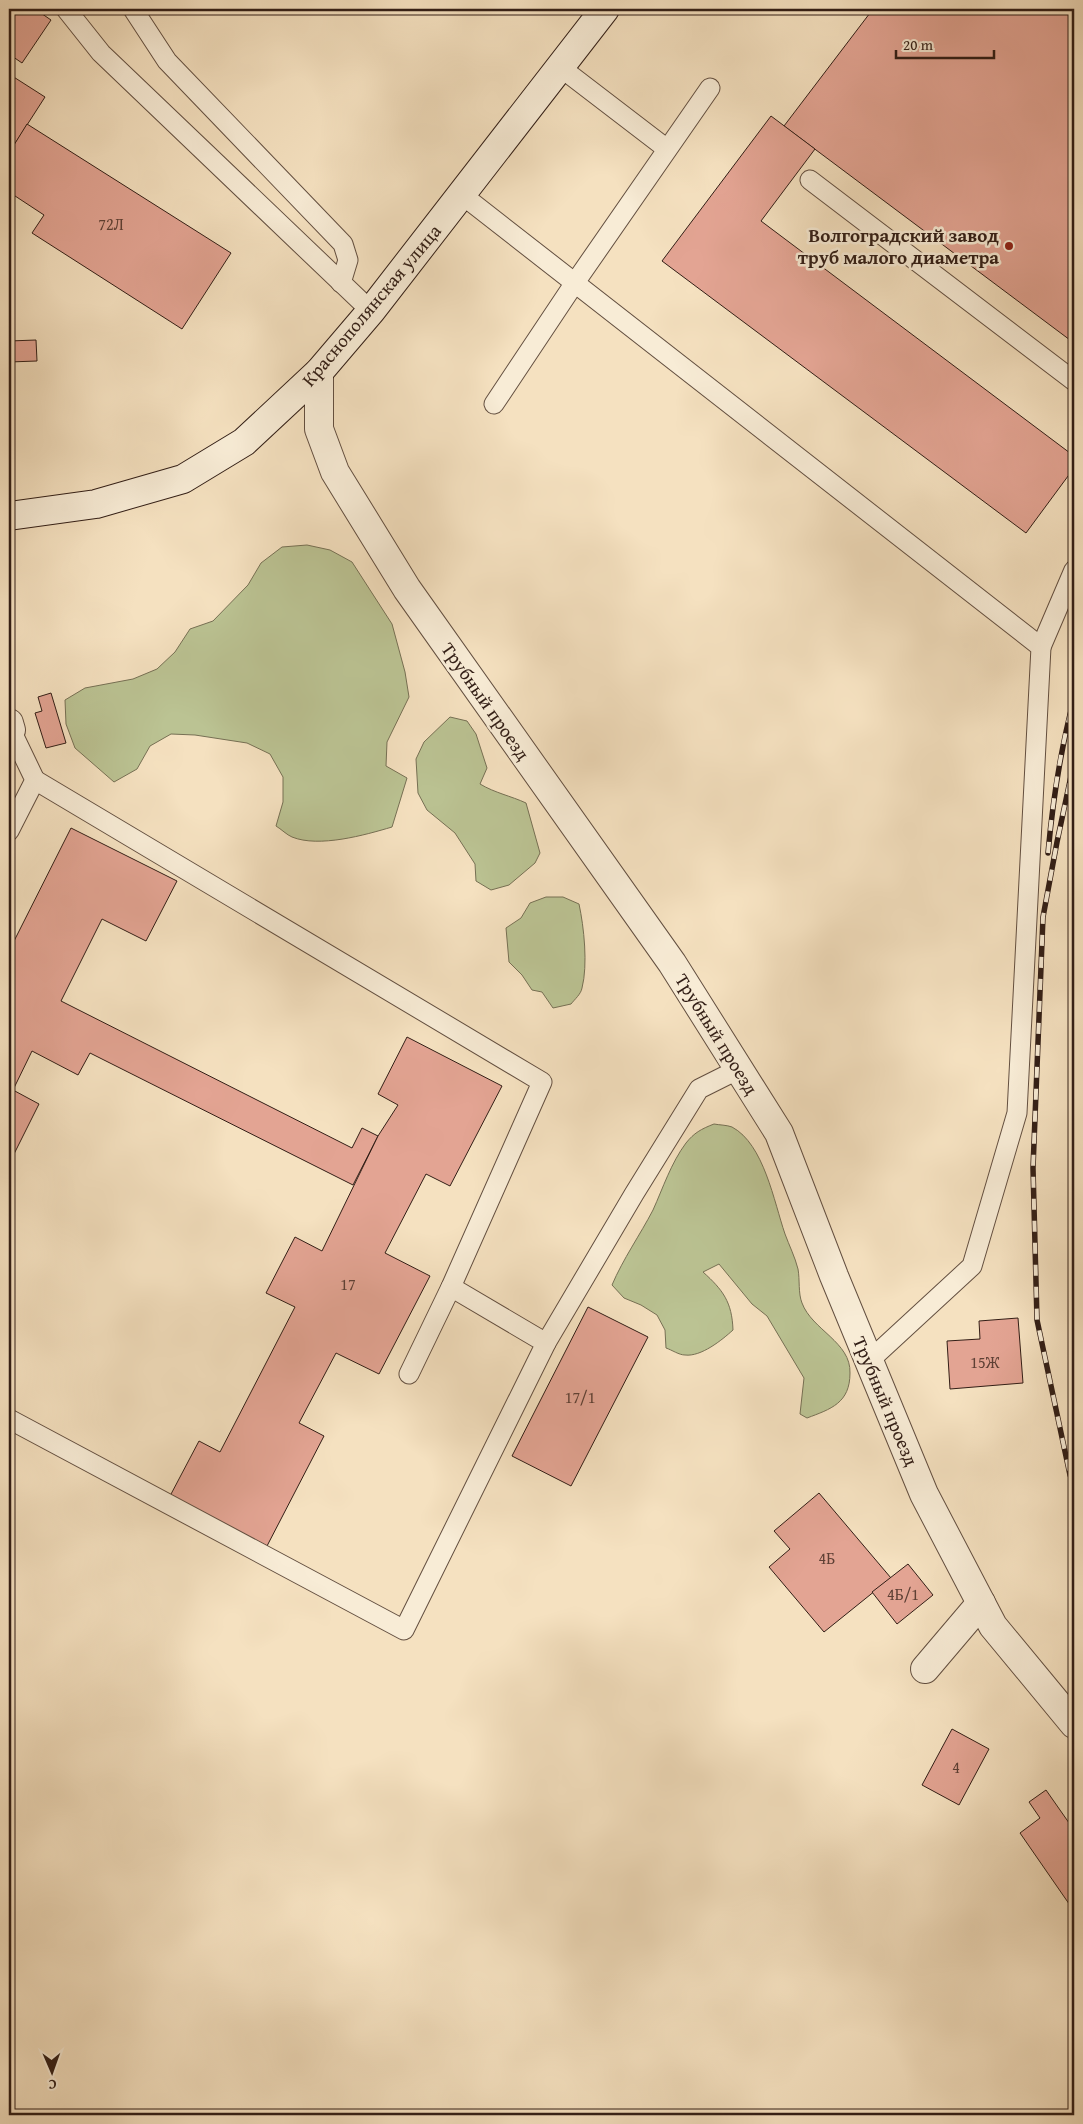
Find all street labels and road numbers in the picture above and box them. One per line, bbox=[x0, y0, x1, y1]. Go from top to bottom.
street label: Краснополянская улица bbox=[295, 218, 447, 392]
street label: Трубный проезд bbox=[435, 636, 537, 766]
street label: Трубный проезд bbox=[668, 968, 766, 1100]
street label: Трубный проезд bbox=[846, 1332, 926, 1470]

